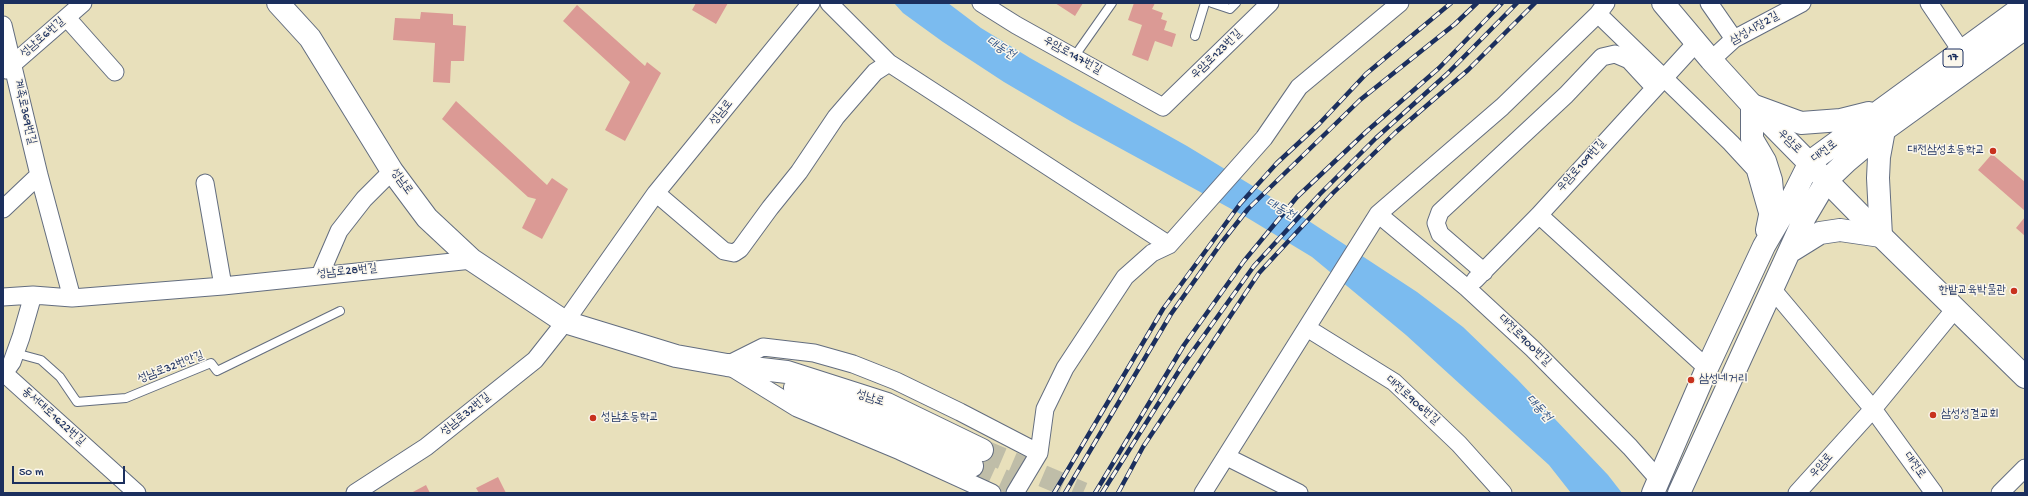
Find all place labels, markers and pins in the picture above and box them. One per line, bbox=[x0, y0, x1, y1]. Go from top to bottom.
place label: 대전삼성초등학교 bbox=[1908, 144, 1985, 158]
marker: 대전삼성초등학교 bbox=[1988, 146, 1998, 156]
place label: 한밭교육박물관 bbox=[1938, 284, 2006, 298]
marker: 한밭교육박물관 bbox=[2009, 286, 2019, 296]
place label: 삼성네거리 bbox=[1699, 373, 1747, 387]
marker: 삼성네거리 bbox=[1686, 375, 1696, 385]
place label: 삼성성결교회 bbox=[1941, 408, 1999, 422]
marker: 삼성성결교회 bbox=[1928, 410, 1938, 420]
place label: 성남초등학교 bbox=[601, 411, 659, 425]
marker: 성남초등학교 bbox=[588, 413, 598, 423]

